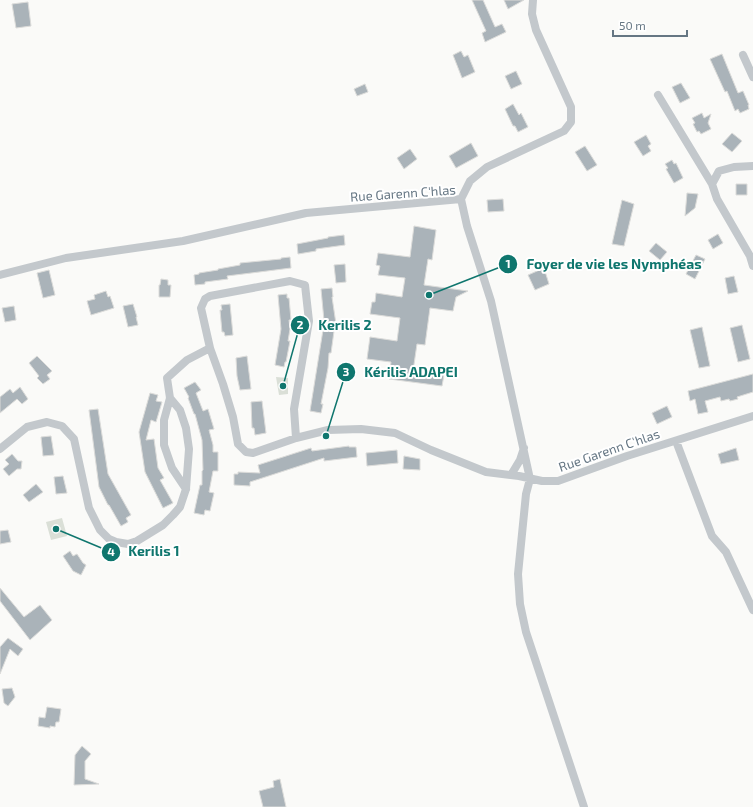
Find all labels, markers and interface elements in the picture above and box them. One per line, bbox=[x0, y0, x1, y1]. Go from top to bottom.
scale bar bbox=[613, 12, 687, 38]
text: 50 m bbox=[619, 18, 646, 32]
street label: Rue Garenn C'hlas bbox=[350, 181, 456, 205]
callout: Foyer de vie les Nymphéas bbox=[498, 251, 710, 277]
text: Foyer de vie les Nymphéas bbox=[526, 255, 702, 272]
text: 1 bbox=[505, 256, 511, 270]
callout: Kerilis 2 bbox=[290, 312, 379, 338]
text: Kerilis 2 bbox=[318, 316, 372, 333]
text: 2 bbox=[297, 317, 304, 331]
callout: Kérilis ADAPEI bbox=[336, 359, 466, 385]
text: Kérilis ADAPEI bbox=[364, 363, 458, 380]
text: 3 bbox=[343, 364, 350, 378]
street label: Rue Garenn C'hlas bbox=[556, 425, 662, 475]
callout: Kerilis 1 bbox=[101, 539, 188, 565]
text: Kerilis 1 bbox=[128, 542, 180, 559]
text: 4 bbox=[107, 544, 115, 558]

